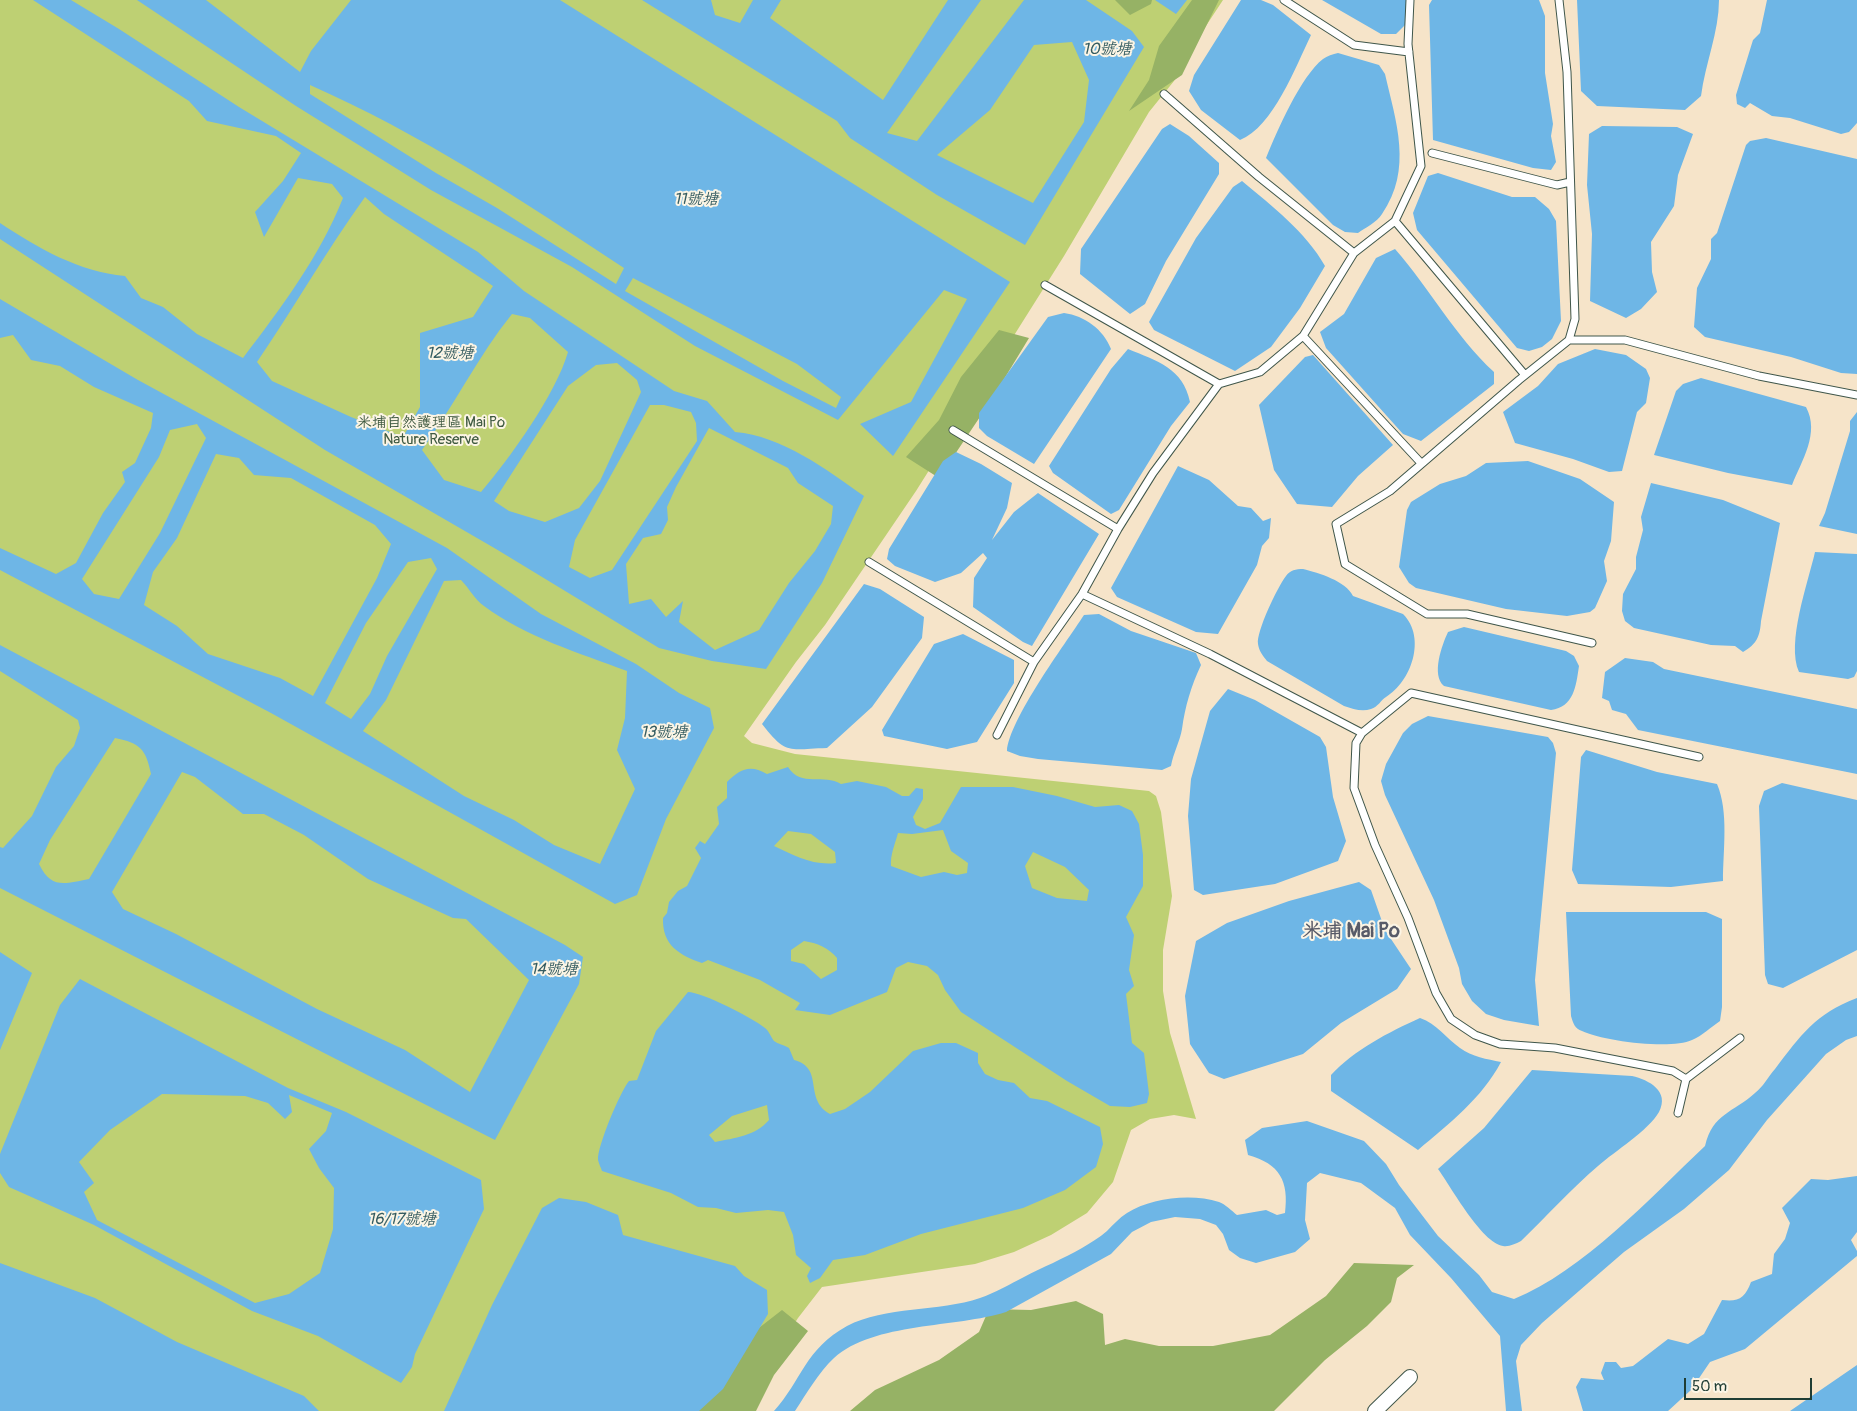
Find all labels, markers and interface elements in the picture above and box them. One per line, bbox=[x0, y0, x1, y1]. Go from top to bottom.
water label: 10號塘 bbox=[1082, 40, 1132, 60]
water label: 11號塘 bbox=[674, 190, 718, 210]
water label: 12號塘 bbox=[426, 344, 474, 364]
park label: 米埔自然護理區 Mai Po Nature Reserve bbox=[357, 414, 505, 449]
water label: 13號塘 bbox=[640, 723, 688, 743]
district label: 米埔 Mai Po bbox=[1302, 920, 1400, 944]
water label: 14號塘 bbox=[530, 960, 578, 980]
water label: 16/17號塘 bbox=[368, 1210, 436, 1230]
scale bar bbox=[1687, 1368, 1814, 1400]
text: 50 m bbox=[1692, 1377, 1727, 1396]

